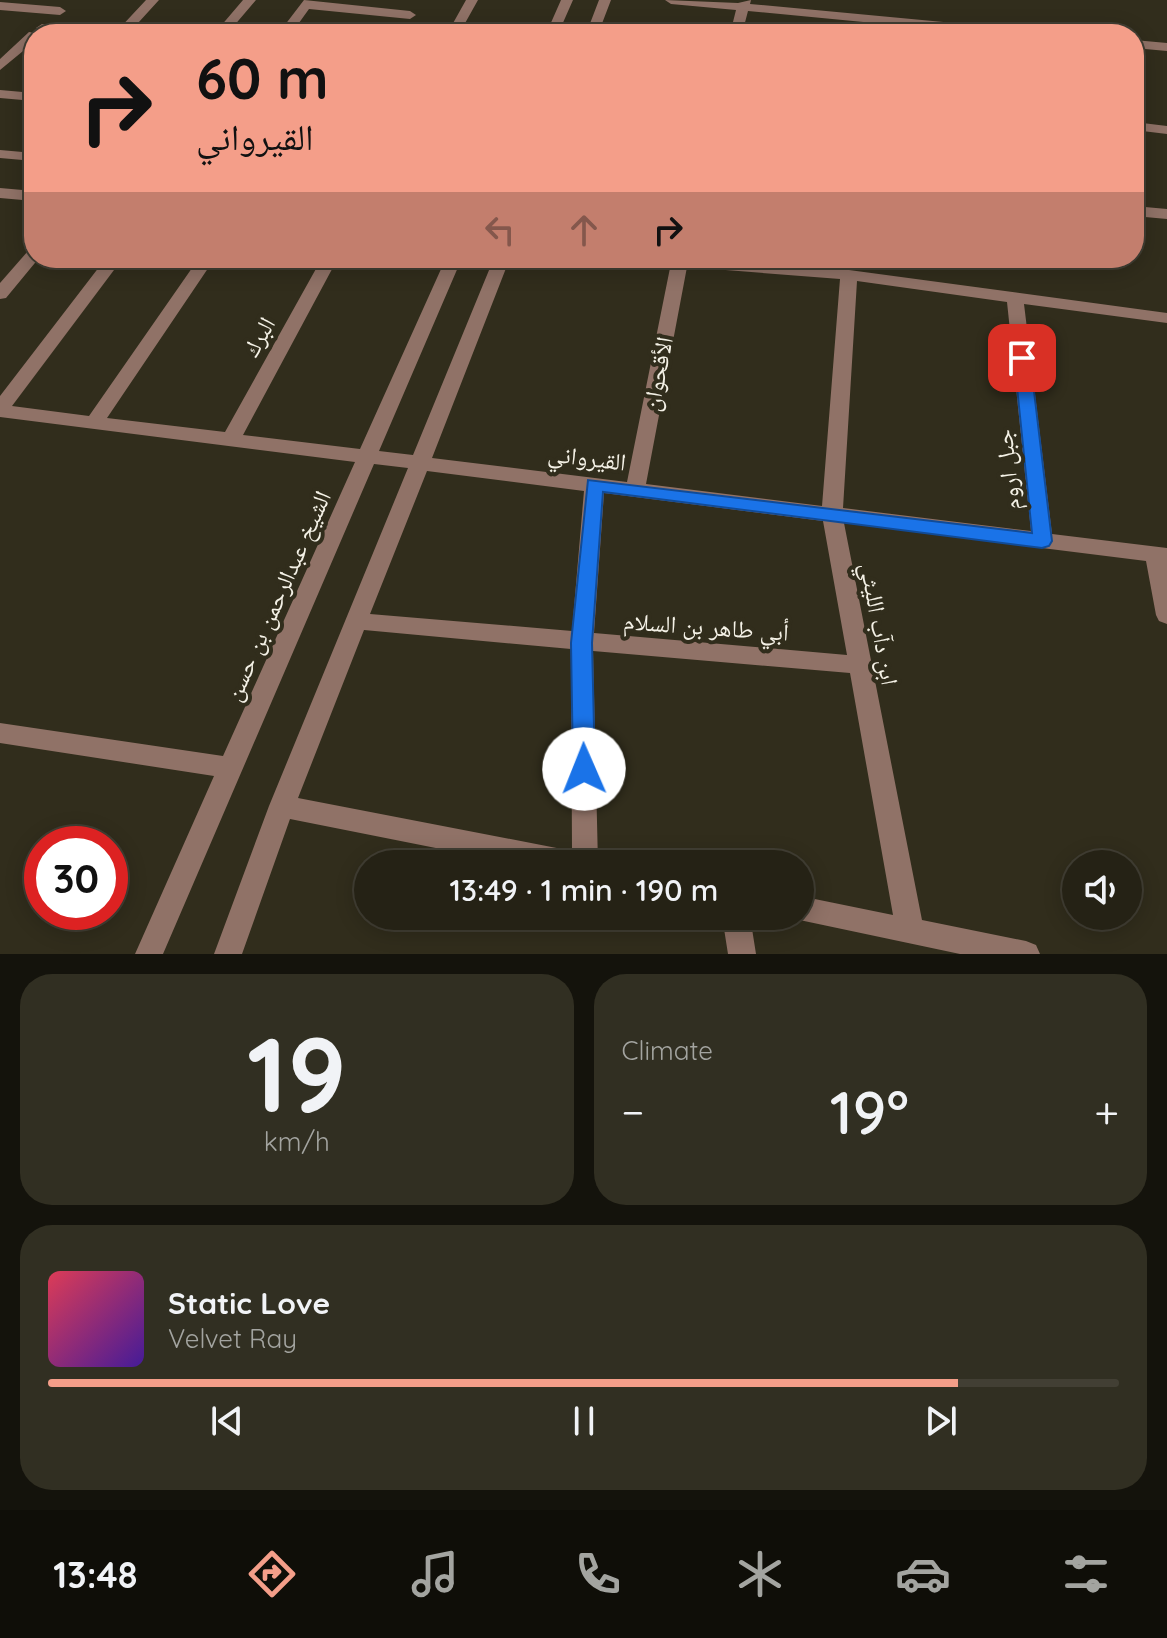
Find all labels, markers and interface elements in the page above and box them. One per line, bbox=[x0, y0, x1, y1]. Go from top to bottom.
text: 60 m bbox=[196, 43, 329, 113]
icon: right bbox=[64, 56, 168, 160]
text: القيرواني bbox=[196, 114, 314, 159]
icon: left bbox=[478, 208, 522, 252]
icon: ahead bbox=[562, 208, 606, 252]
icon: right bbox=[646, 208, 690, 252]
street label: البرك bbox=[235, 311, 281, 362]
pin bbox=[988, 324, 1056, 392]
street label: الأقحوان bbox=[635, 334, 679, 414]
icon: arrive bbox=[1000, 336, 1044, 380]
street label: جبل اروم bbox=[988, 428, 1028, 512]
street label: القيرواني bbox=[546, 437, 628, 482]
street label: الشيخ عبدالرحمن بن حسن bbox=[217, 486, 338, 706]
street label: ابن دآب الليثي bbox=[849, 560, 906, 688]
street label: أبي طاهر بن السلام bbox=[622, 605, 790, 652]
position arrow bbox=[542, 727, 626, 811]
speed limit sign: 30 bbox=[24, 826, 128, 930]
map controls bbox=[1062, 850, 1142, 930]
button: sound bbox=[1062, 850, 1142, 930]
text: 13:49 · 1 min · 190 m bbox=[450, 871, 718, 909]
text: 19 bbox=[247, 1008, 347, 1138]
text: Climate bbox=[622, 1034, 713, 1067]
text: 19° bbox=[830, 1074, 909, 1149]
text: − bbox=[622, 1084, 644, 1139]
text: + bbox=[1094, 1084, 1119, 1139]
text: km/h bbox=[264, 1125, 330, 1158]
text: Static Love bbox=[168, 1284, 330, 1322]
text: Velvet Ray bbox=[168, 1322, 297, 1355]
icon: previous bbox=[205, 1399, 249, 1443]
icon: pause bbox=[562, 1399, 606, 1443]
icon: next bbox=[919, 1399, 963, 1443]
icon: directions bbox=[244, 1546, 300, 1602]
icon: music bbox=[407, 1546, 463, 1602]
icon: phone bbox=[570, 1546, 626, 1602]
icon: climate bbox=[732, 1546, 788, 1602]
icon: car bbox=[895, 1546, 951, 1602]
icon: filters bbox=[1058, 1546, 1114, 1602]
text: 13:48 bbox=[53, 1552, 137, 1597]

